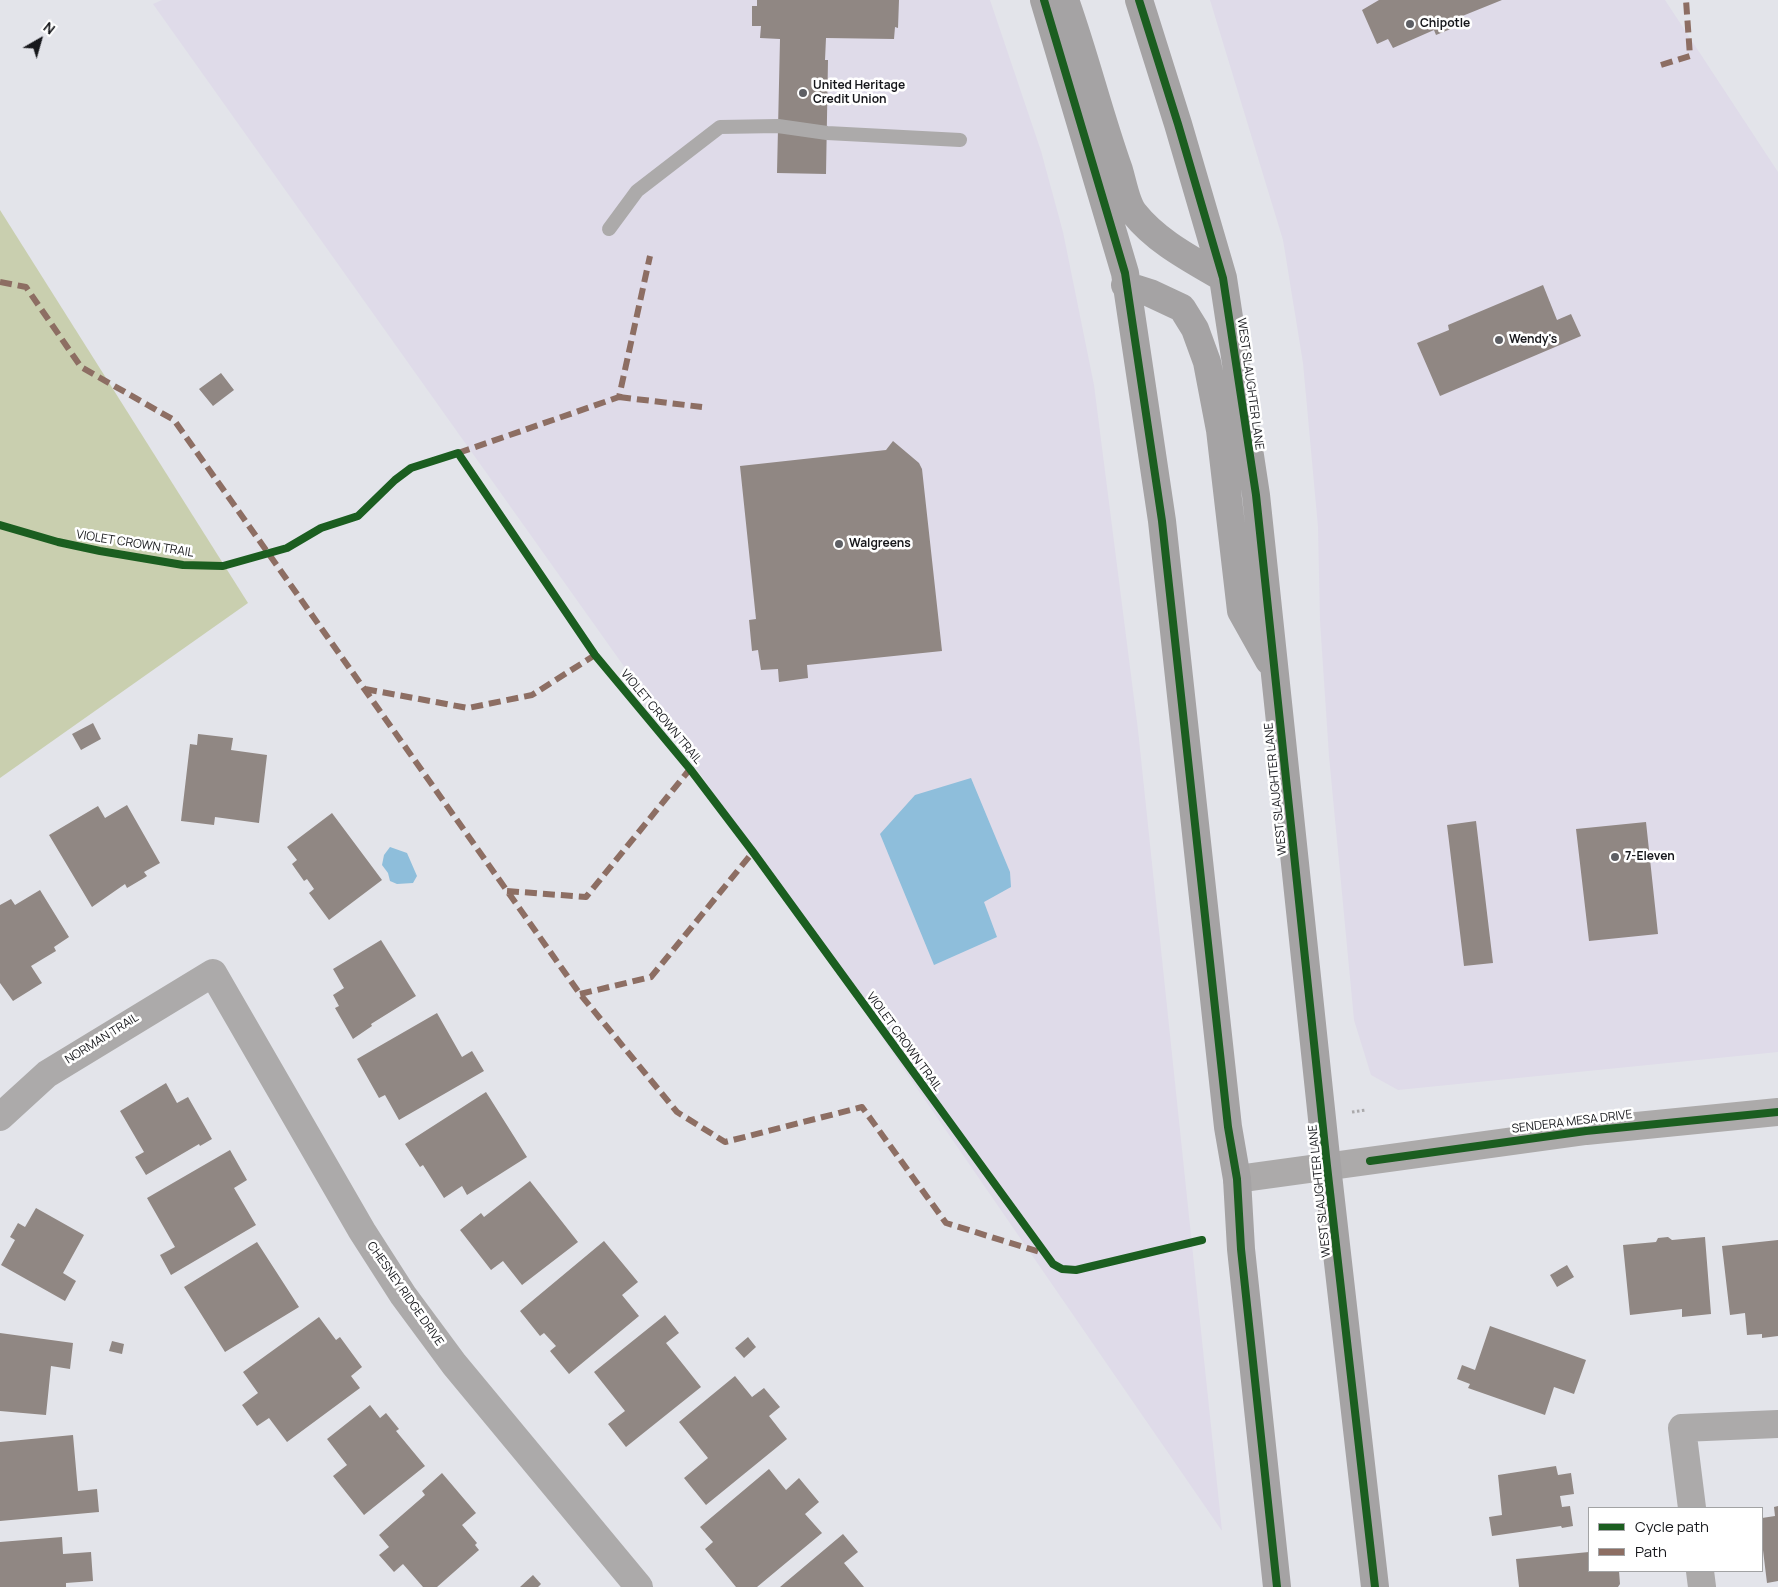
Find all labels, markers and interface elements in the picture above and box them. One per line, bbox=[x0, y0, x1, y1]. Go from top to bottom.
north arrow bbox=[15, 15, 65, 65]
text: N bbox=[40, 17, 59, 38]
place label: Chipotle bbox=[1420, 17, 1470, 31]
marker: Chipotle bbox=[1404, 18, 1416, 30]
place label: United Heritage Credit Union bbox=[813, 79, 905, 107]
marker: United Heritage Credit Union bbox=[797, 87, 809, 99]
street label: WEST SLAUGHTER LANE bbox=[1234, 317, 1266, 451]
place label: Wendy's bbox=[1509, 333, 1557, 347]
marker: Wendy's bbox=[1493, 334, 1505, 346]
street label: VIOLET CROWN TRAIL bbox=[75, 528, 195, 560]
place label: Walgreens bbox=[849, 537, 911, 551]
marker: Walgreens bbox=[833, 538, 845, 550]
street label: VIOLET CROWN TRAIL bbox=[617, 667, 705, 767]
street label: WEST SLAUGHTER LANE bbox=[1262, 722, 1290, 856]
place label: 7-Eleven bbox=[1625, 850, 1675, 864]
marker: 7-Eleven bbox=[1609, 851, 1621, 863]
street label: VIOLET CROWN TRAIL bbox=[863, 990, 945, 1094]
street label: NORMAN TRAIL bbox=[63, 1011, 141, 1067]
street label: SENDERA MESA DRIVE bbox=[1511, 1107, 1633, 1137]
street label: WEST SLAUGHTER LANE bbox=[1306, 1124, 1334, 1258]
street label: CHESNEY RIDGE DRIVE bbox=[364, 1239, 446, 1349]
legend bbox=[1588, 1507, 1763, 1572]
text: Cycle path bbox=[1635, 1516, 1709, 1537]
text: Path bbox=[1635, 1541, 1667, 1562]

